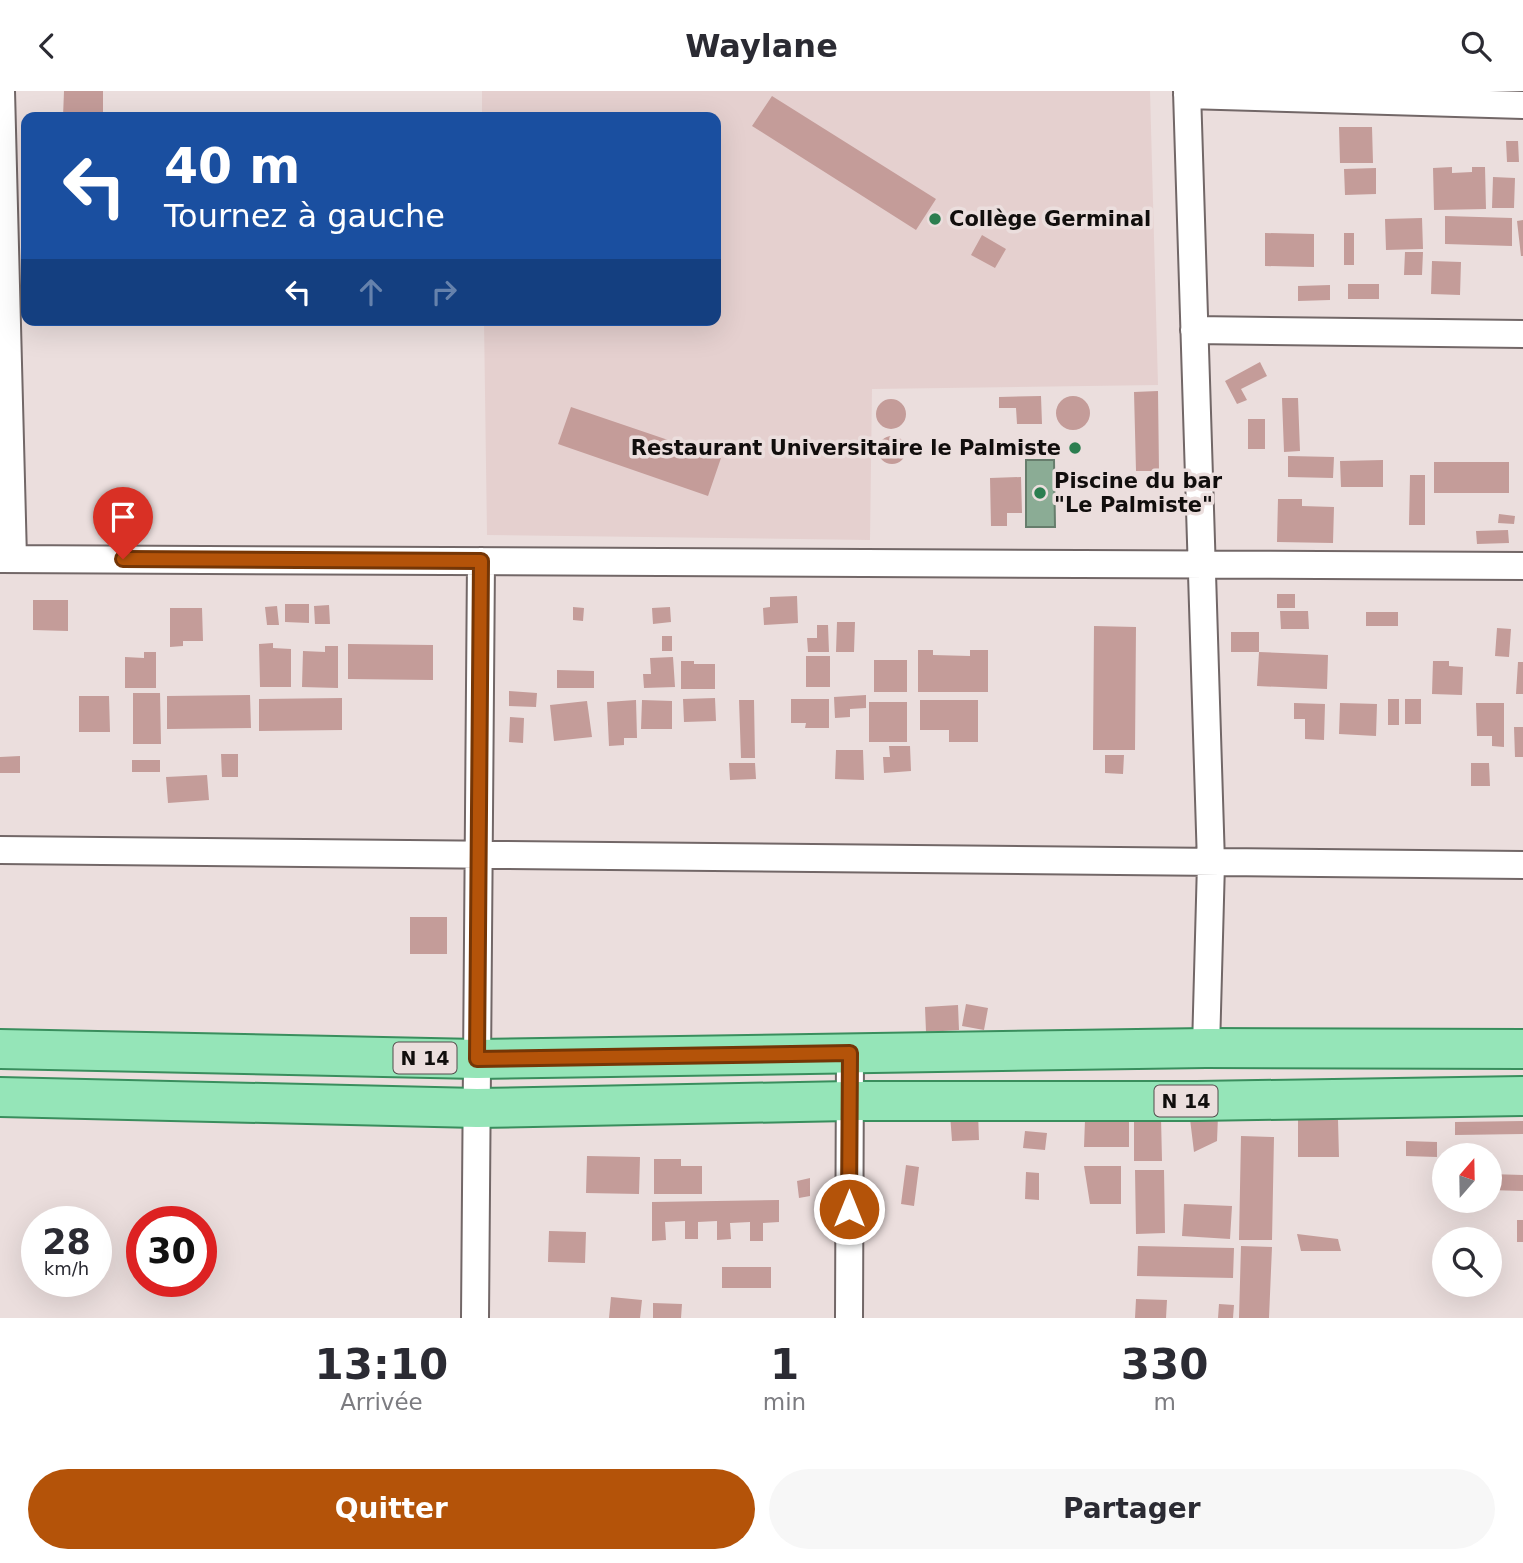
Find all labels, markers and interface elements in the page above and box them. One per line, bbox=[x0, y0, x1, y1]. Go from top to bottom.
icon: back bbox=[28, 27, 66, 65]
text: Waylane bbox=[685, 27, 838, 65]
icon: search bbox=[1457, 27, 1495, 65]
text: 40 m bbox=[164, 138, 300, 195]
icon: left bbox=[49, 140, 140, 231]
text: Tournez à gauche bbox=[164, 197, 445, 235]
place label: Collège Germinal bbox=[949, 207, 1151, 231]
marker: Collège Germinal bbox=[927, 211, 943, 227]
icon: left bbox=[279, 273, 317, 311]
icon: ahead bbox=[352, 273, 390, 311]
icon: right bbox=[425, 273, 463, 311]
place label: Restaurant Universitaire le Palmiste bbox=[631, 436, 1061, 460]
marker: Restaurant Universitaire le Palmiste bbox=[1067, 440, 1083, 456]
place label: Piscine du bar "Le Palmiste" bbox=[1054, 469, 1223, 517]
marker: Piscine du bar "Le Palmiste" bbox=[1032, 485, 1048, 501]
pin bbox=[93, 487, 153, 559]
icon: arrive bbox=[104, 498, 142, 536]
road number: N 14 bbox=[394, 1042, 457, 1073]
road number: N 14 bbox=[1154, 1085, 1218, 1117]
north arrow bbox=[1432, 1143, 1502, 1213]
map controls bbox=[1432, 1143, 1502, 1297]
position arrow bbox=[812, 1172, 886, 1246]
speed limit sign: 30 bbox=[126, 1206, 217, 1297]
text: 28 bbox=[42, 1222, 91, 1262]
button: search bbox=[1432, 1227, 1502, 1297]
text: km/h bbox=[44, 1258, 89, 1279]
text: 13:10 bbox=[315, 1340, 448, 1389]
text: 1 bbox=[770, 1340, 799, 1389]
text: 330 bbox=[1121, 1340, 1208, 1389]
text: Arrivée bbox=[340, 1389, 423, 1415]
text: min bbox=[763, 1389, 806, 1415]
text: m bbox=[1153, 1389, 1176, 1415]
button: Quitter bbox=[28, 1469, 755, 1549]
button: Partager bbox=[769, 1469, 1495, 1549]

